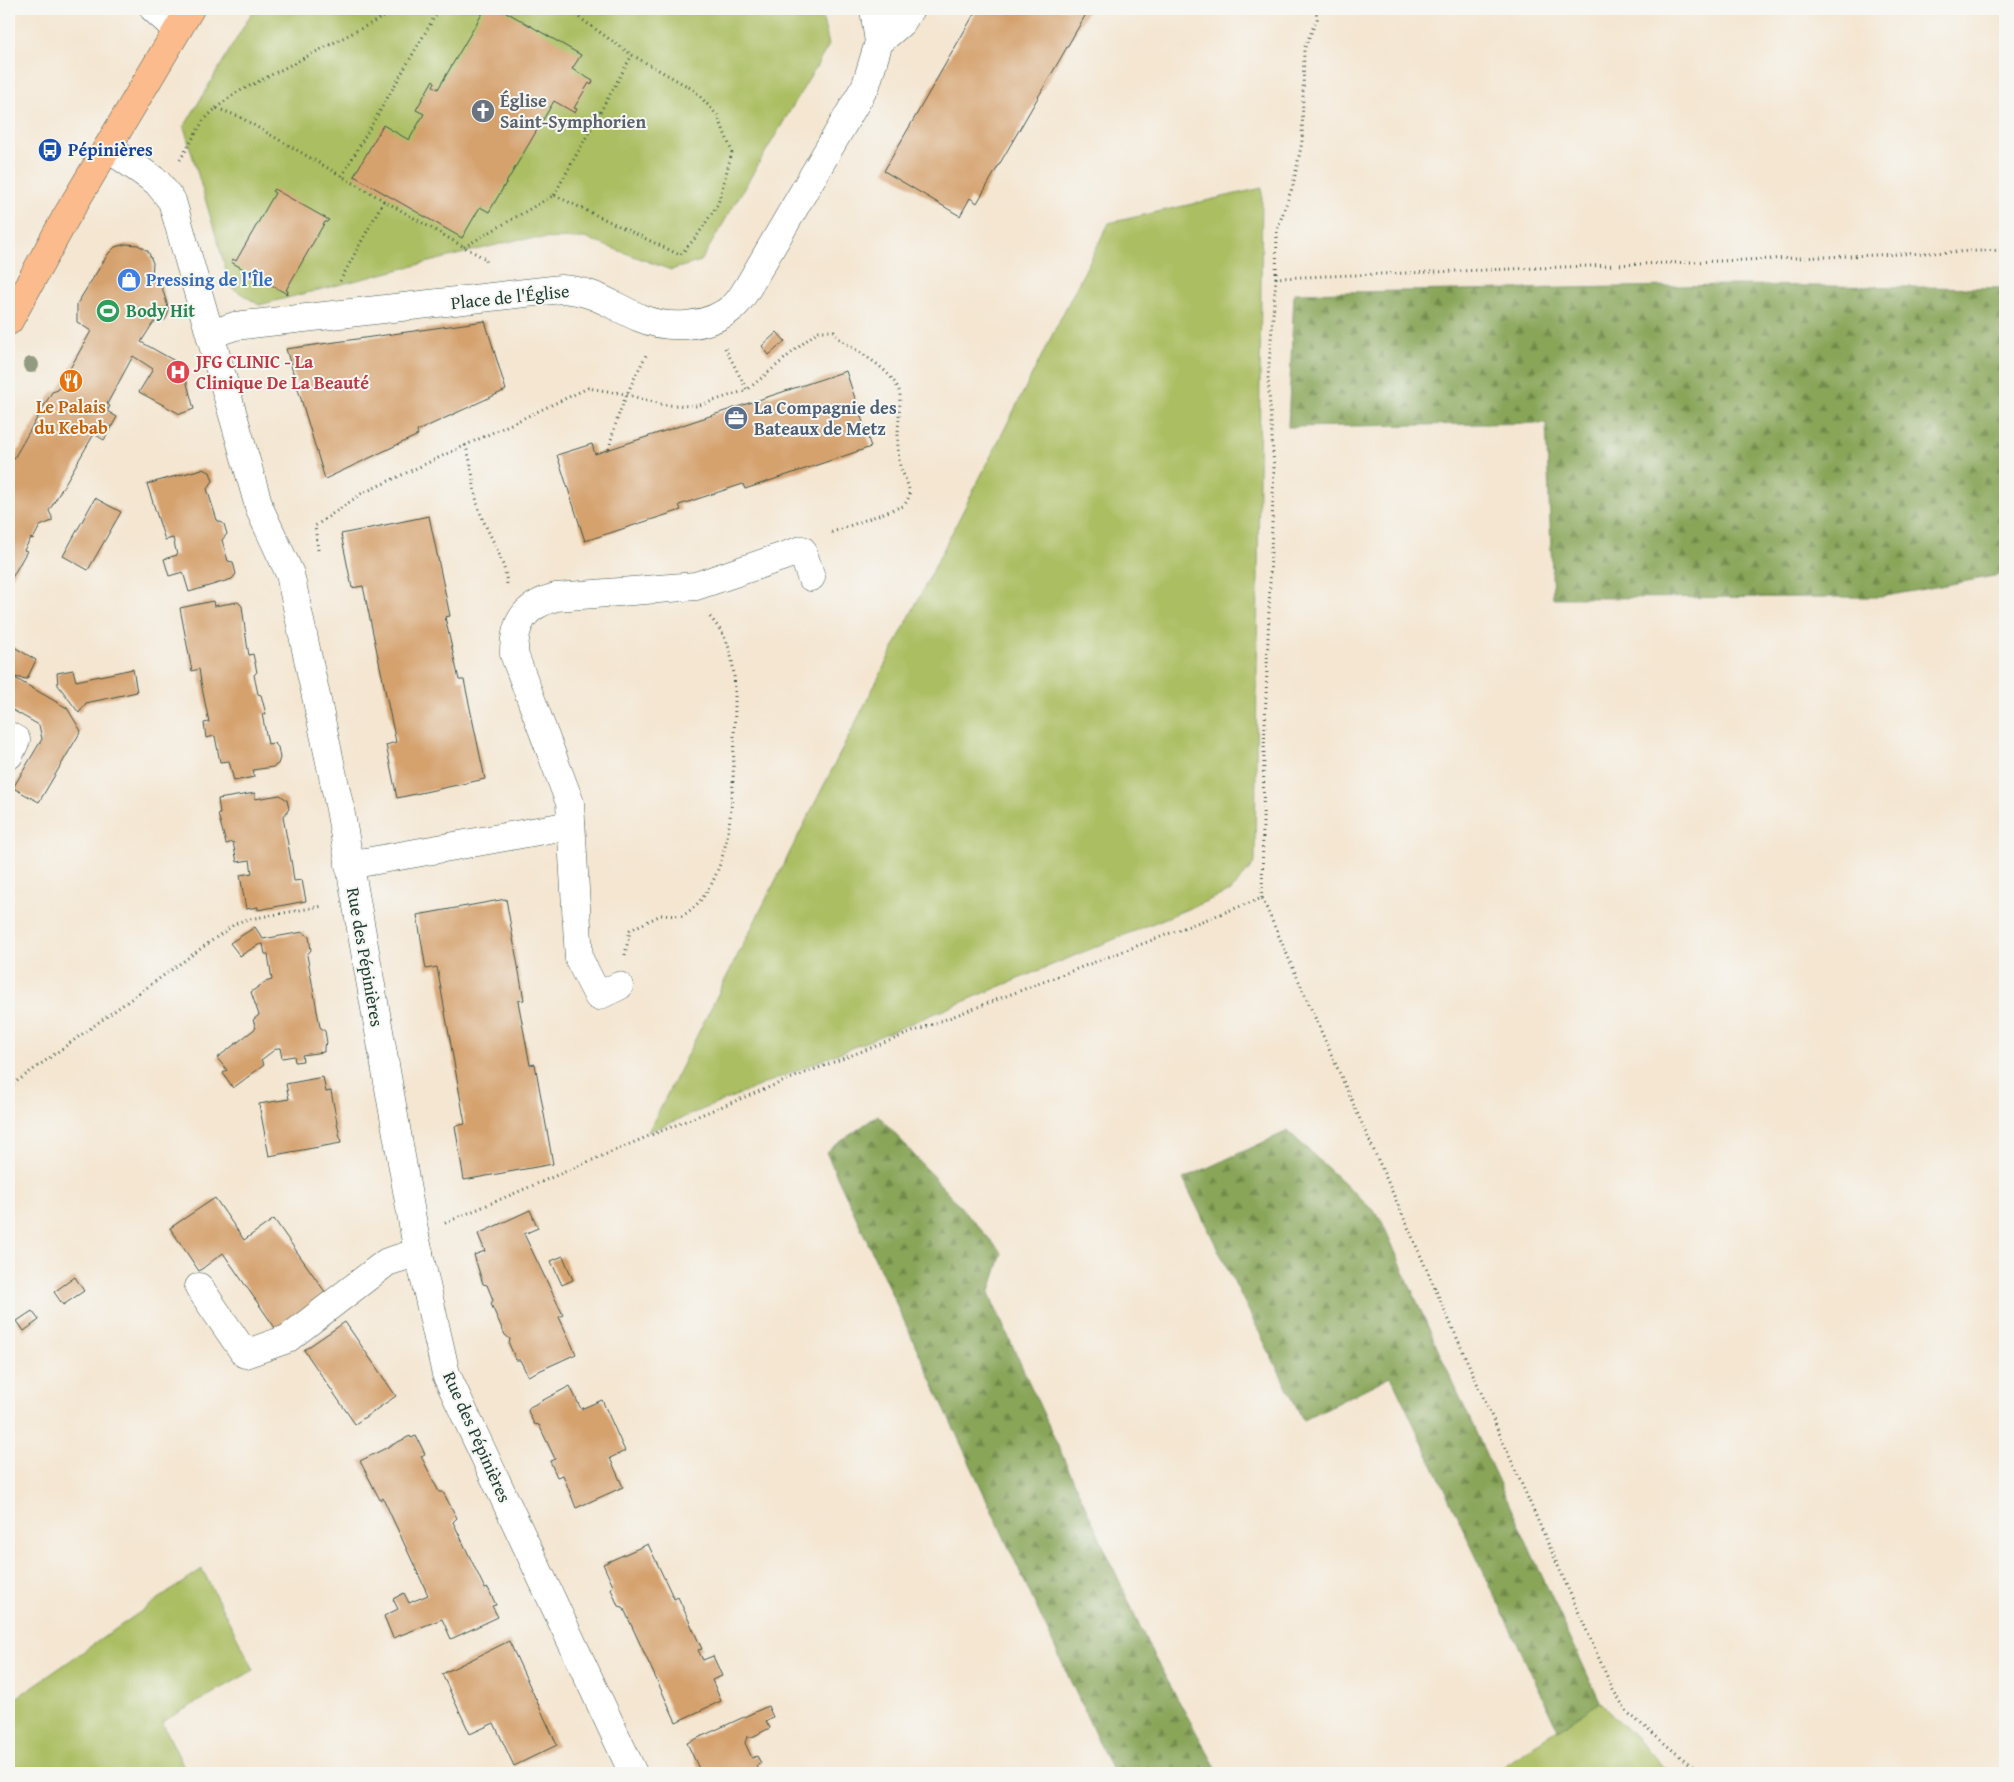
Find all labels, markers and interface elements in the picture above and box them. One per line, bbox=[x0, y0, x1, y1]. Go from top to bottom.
place label: Église Saint-Symphorien bbox=[500, 87, 646, 135]
church icon: Église Saint-Symphorien bbox=[470, 98, 496, 124]
place label: Pépinières bbox=[68, 136, 153, 163]
bus stop icon: Pépinières bbox=[37, 137, 63, 163]
place label: Pressing de l'Île bbox=[146, 266, 273, 293]
shop icon: Pressing de l'Île bbox=[116, 267, 142, 293]
street label: Place de l'Église bbox=[449, 277, 571, 316]
place label: Body Hit bbox=[126, 297, 195, 324]
sports icon: Body Hit bbox=[95, 298, 121, 324]
place label: JFG CLINIC - La Clinique De La Beauté bbox=[193, 348, 369, 396]
hospital icon: JFG CLINIC - La Clinique De La Beauté bbox=[165, 359, 191, 385]
restaurant icon: Le Palais du Kebab bbox=[58, 368, 84, 394]
place label: Le Palais du Kebab bbox=[34, 393, 108, 441]
place label: La Compagnie des Bateaux de Metz bbox=[754, 394, 897, 442]
office icon: La Compagnie des Bateaux de Metz bbox=[723, 405, 749, 431]
street label: Rue des Pépinières bbox=[340, 885, 391, 1029]
street label: Rue des Pépinières bbox=[436, 1367, 518, 1507]

